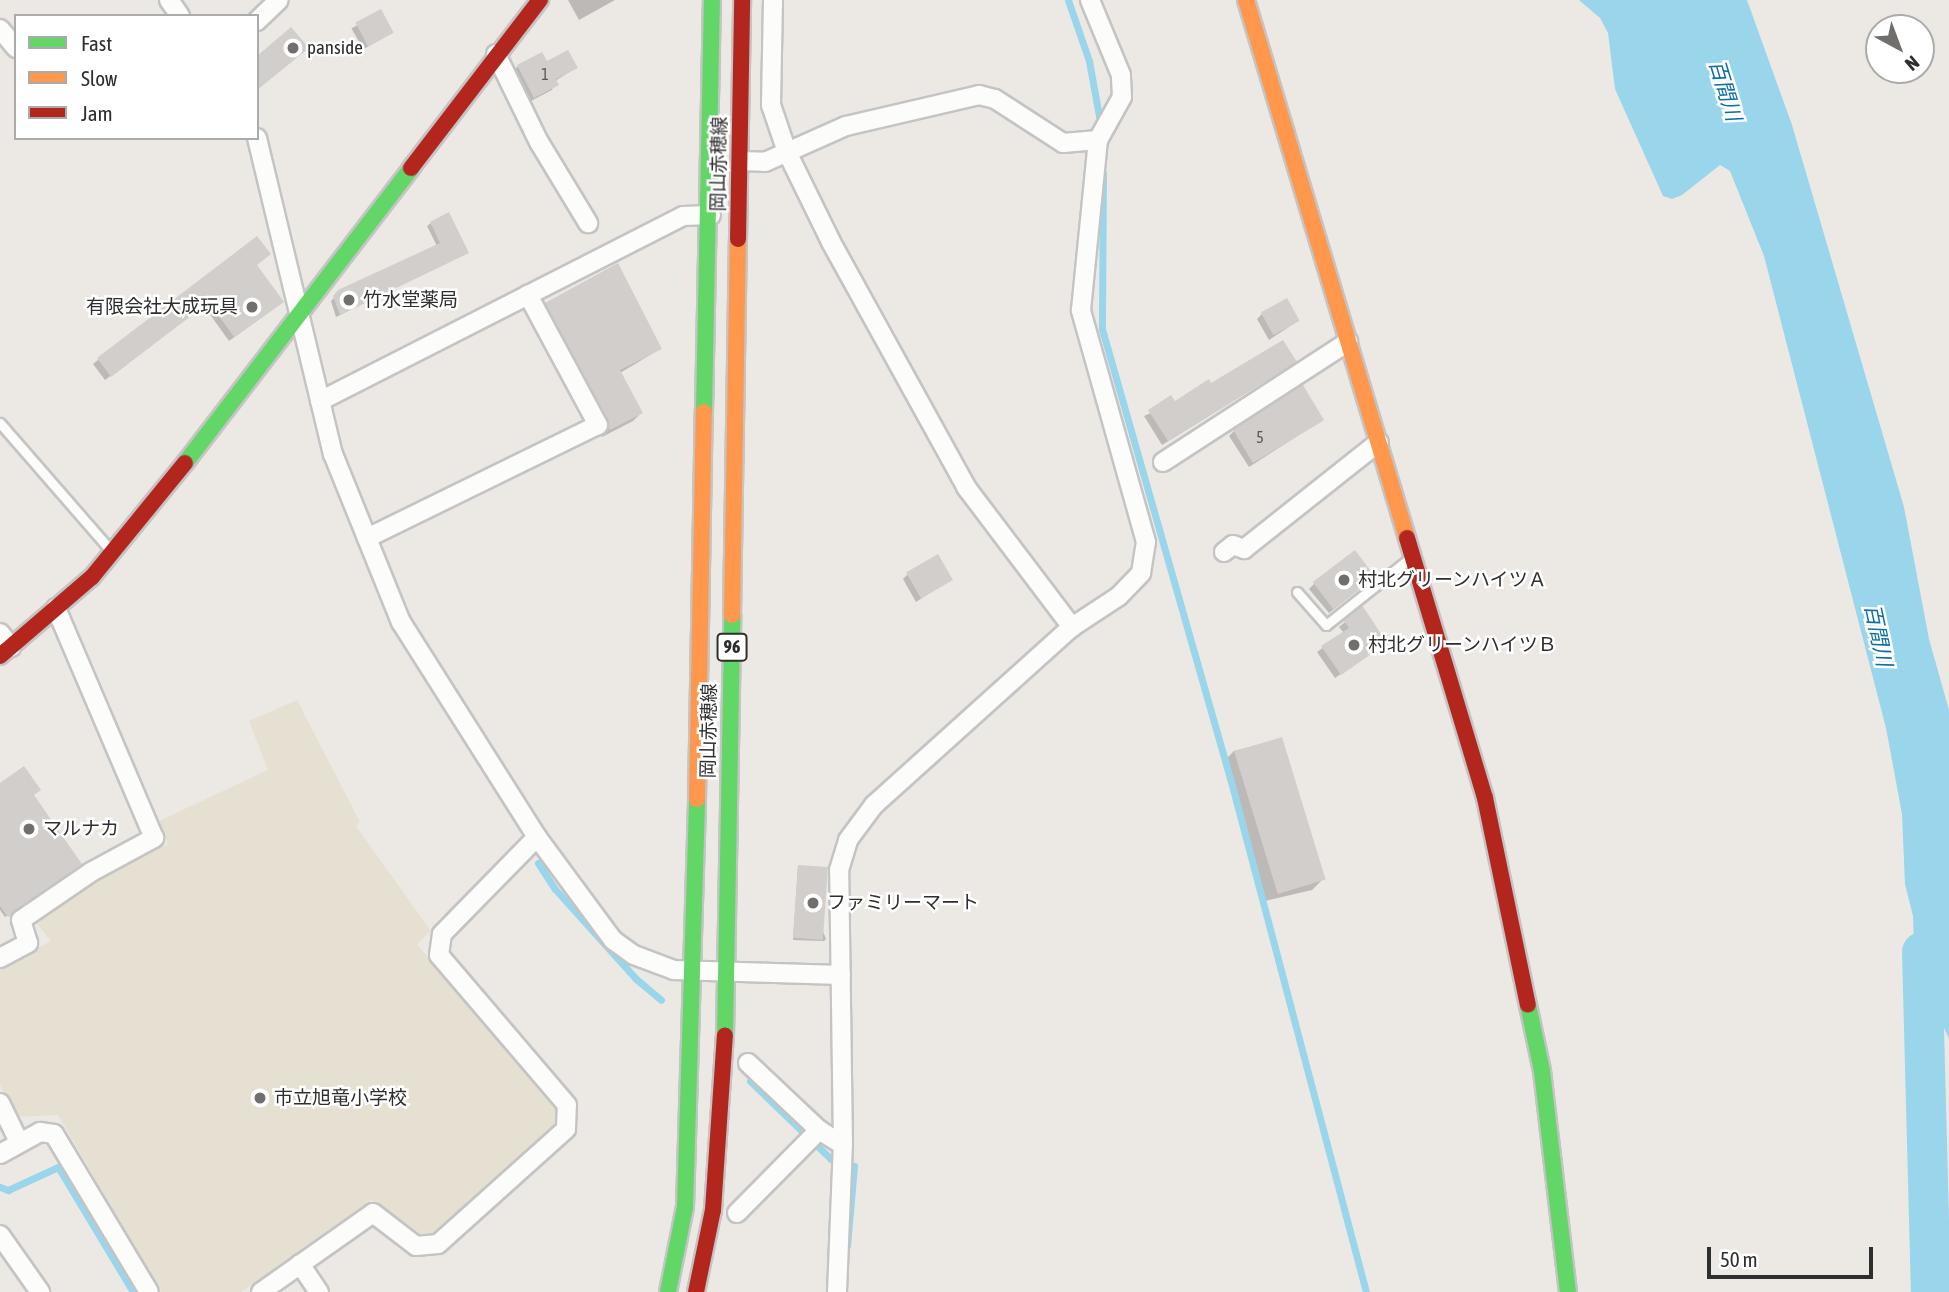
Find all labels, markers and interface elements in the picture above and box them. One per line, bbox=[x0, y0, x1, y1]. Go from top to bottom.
legend bbox=[14, 14, 259, 140]
north arrow bbox=[1865, 14, 1935, 84]
text: Fast bbox=[81, 31, 112, 55]
place label: panside bbox=[307, 37, 363, 59]
marker: panside bbox=[285, 40, 301, 56]
text: N bbox=[1901, 51, 1924, 75]
water label: 百間川 bbox=[1705, 56, 1747, 124]
house number: 1 bbox=[541, 64, 549, 84]
text: Slow bbox=[81, 66, 117, 90]
text: Jam bbox=[81, 101, 113, 125]
street label: 岡山赤穂線 bbox=[707, 116, 731, 212]
place label: 竹水堂薬局 bbox=[363, 289, 458, 311]
marker: 竹水堂薬局 bbox=[341, 292, 357, 308]
place label: 有限会社大成玩具 bbox=[86, 296, 238, 318]
marker: 有限会社大成玩具 bbox=[244, 299, 260, 315]
house number: 5 bbox=[1256, 427, 1264, 447]
place label: 村北グリーンハイツＡ bbox=[1358, 569, 1548, 591]
marker: 村北グリーンハイツＡ bbox=[1336, 572, 1352, 588]
water label: 百間川 bbox=[1860, 602, 1898, 668]
road number: 96 bbox=[716, 632, 748, 662]
place label: 村北グリーンハイツＢ bbox=[1368, 634, 1558, 656]
marker: 村北グリーンハイツＢ bbox=[1346, 637, 1362, 653]
street label: 岡山赤穂線 bbox=[697, 683, 721, 779]
place label: マルナカ bbox=[43, 818, 119, 840]
marker: マルナカ bbox=[21, 821, 37, 837]
place label: ファミリーマート bbox=[827, 892, 979, 914]
marker: ファミリーマート bbox=[805, 895, 821, 911]
place label: 市立旭竜小学校 bbox=[274, 1087, 407, 1109]
marker: 市立旭竜小学校 bbox=[252, 1090, 268, 1106]
scale bar bbox=[1711, 1232, 1877, 1276]
text: 50 m bbox=[1720, 1247, 1758, 1271]

